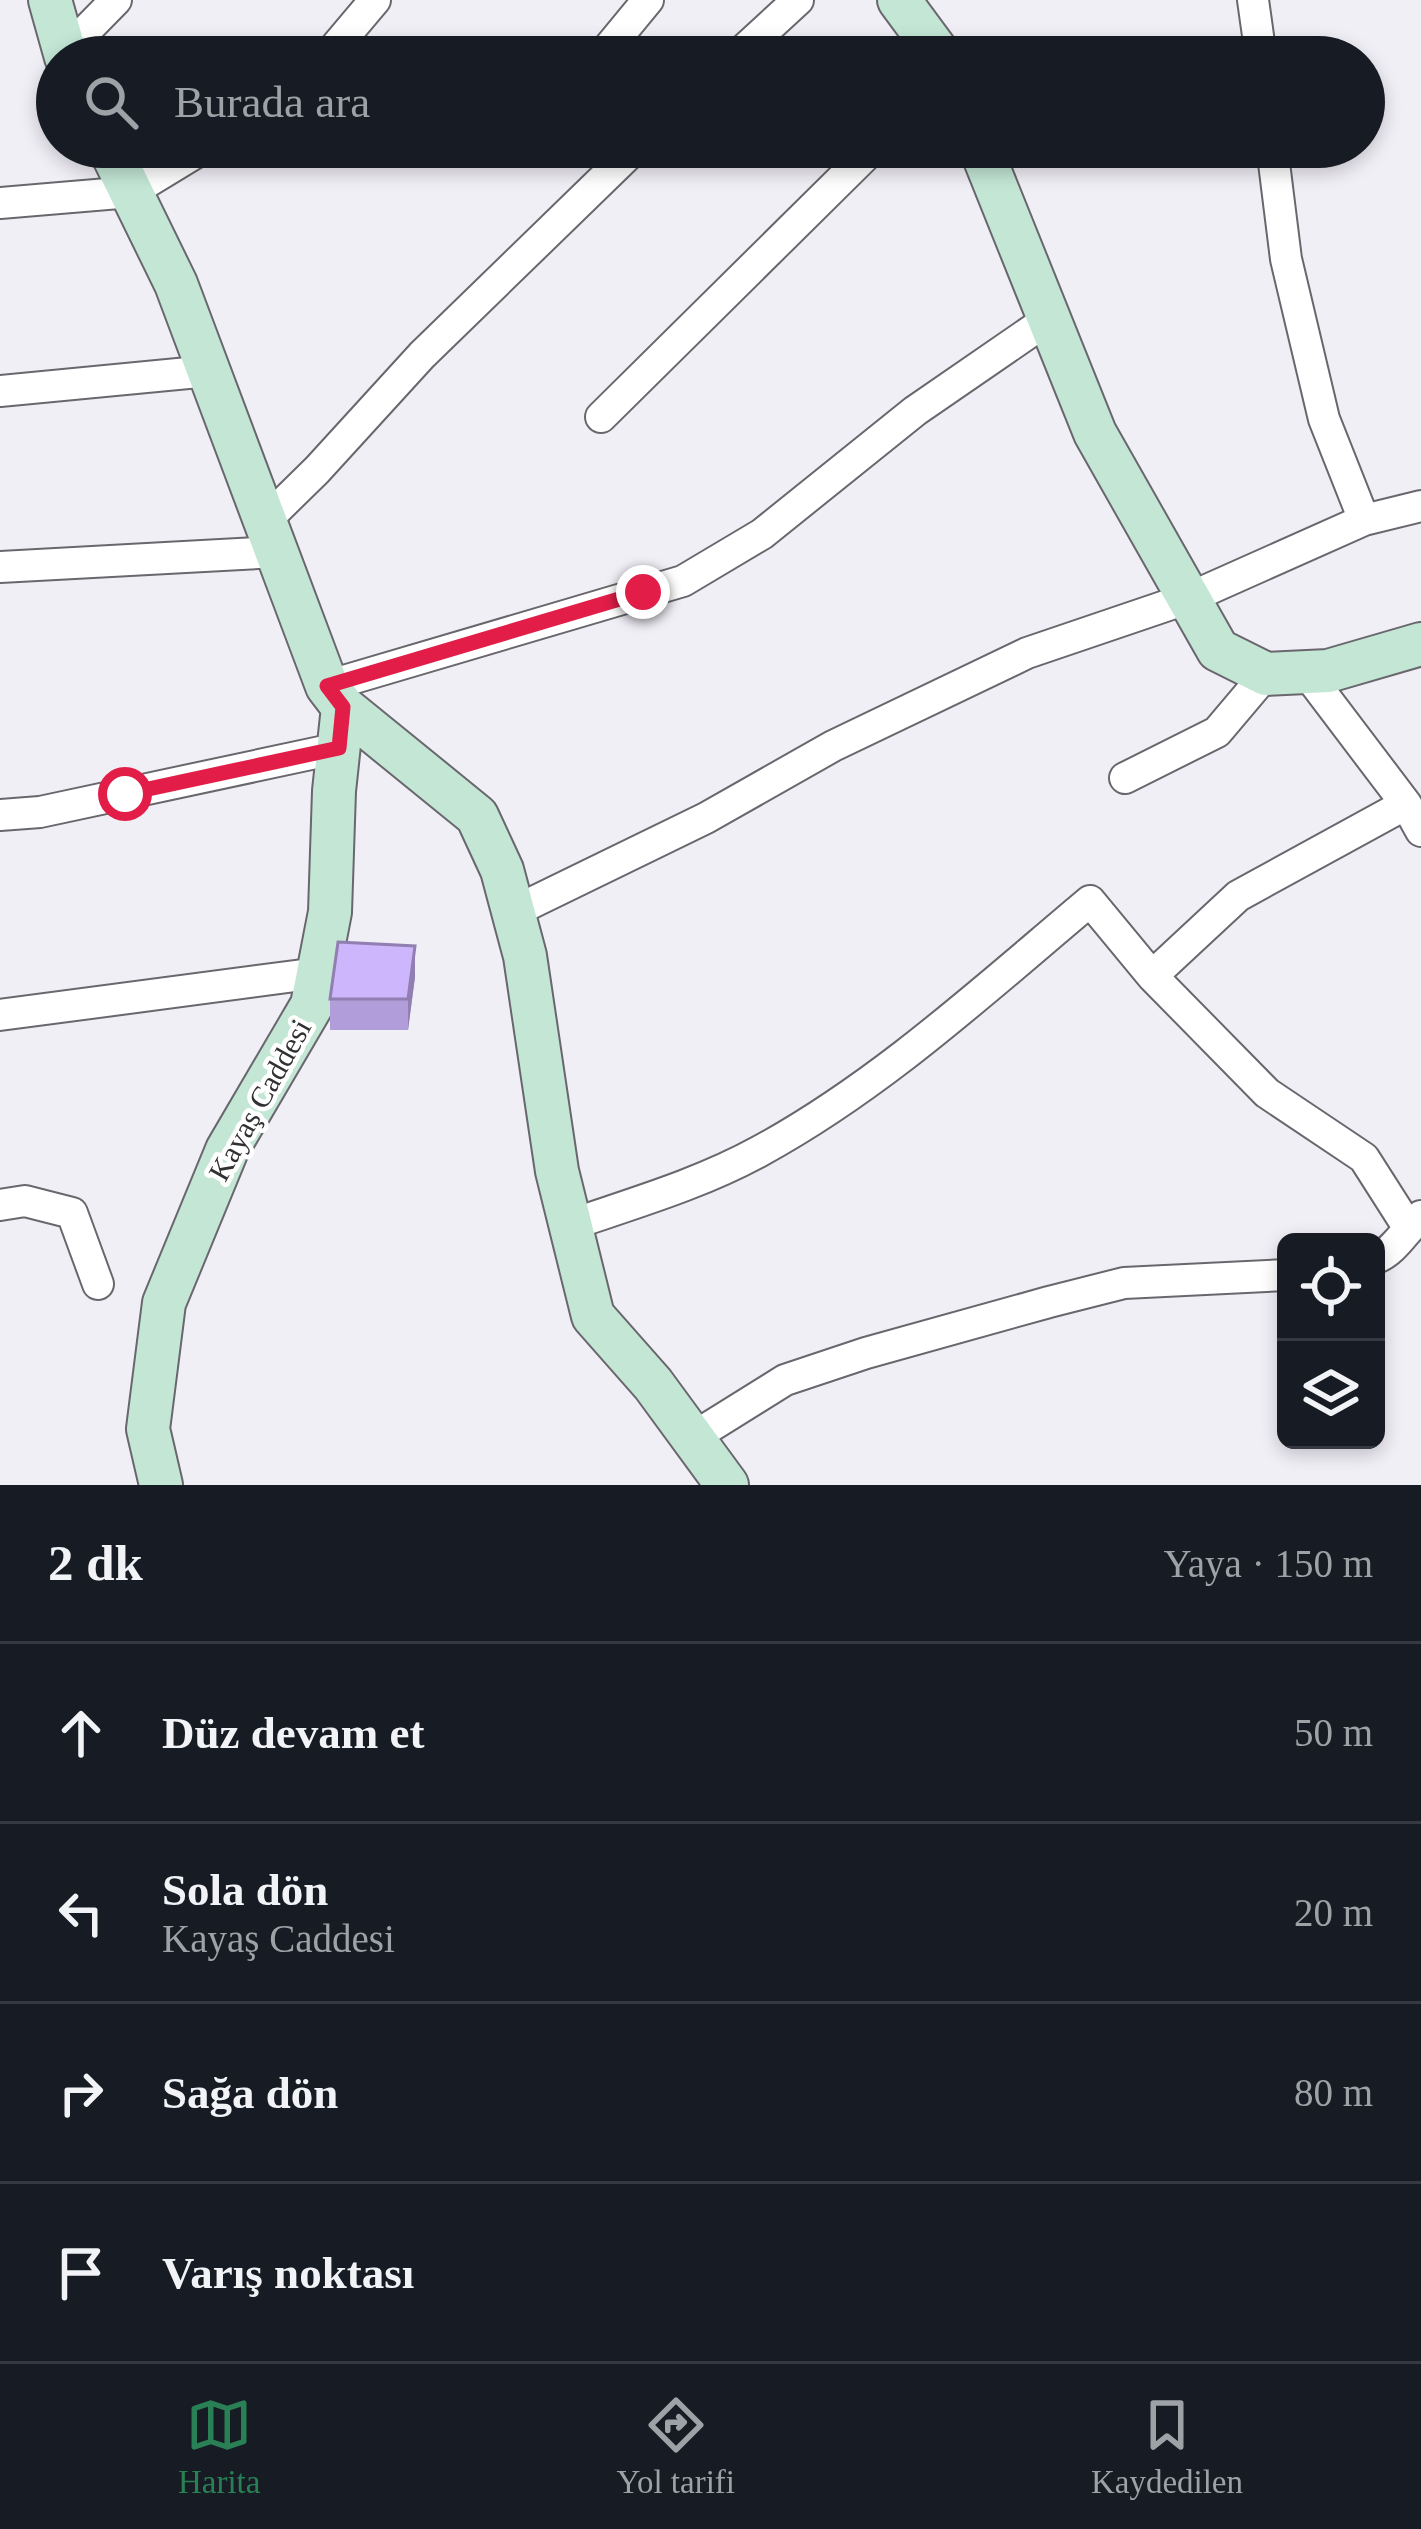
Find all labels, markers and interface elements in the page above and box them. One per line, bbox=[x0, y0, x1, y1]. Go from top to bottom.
search box bbox=[36, 36, 1385, 168]
icon: search bbox=[78, 69, 144, 135]
text: Burada ara bbox=[174, 77, 370, 127]
route end bbox=[616, 565, 670, 619]
route start bbox=[98, 767, 152, 821]
street label: Kayaş Caddesi bbox=[202, 1013, 317, 1186]
map controls bbox=[1277, 1233, 1385, 1449]
button: locate bbox=[1277, 1233, 1385, 1341]
button: layers bbox=[1277, 1341, 1385, 1449]
text: 2 dk bbox=[48, 1535, 143, 1591]
text: Yaya · 150 m bbox=[1164, 1542, 1373, 1585]
icon: ahead bbox=[48, 1700, 114, 1766]
text: Düz devam et bbox=[162, 1708, 424, 1758]
text: 50 m bbox=[1294, 1711, 1373, 1754]
text: Sola dön bbox=[162, 1865, 328, 1915]
icon: left bbox=[48, 1880, 114, 1946]
text: 20 m bbox=[1294, 1891, 1373, 1934]
text: Kayaş Caddesi bbox=[162, 1917, 395, 1960]
icon: right bbox=[48, 2060, 114, 2126]
text: Sağa dön bbox=[162, 2068, 338, 2118]
text: 80 m bbox=[1294, 2071, 1373, 2114]
icon: arrive bbox=[48, 2240, 114, 2306]
text: Varış noktası bbox=[162, 2248, 414, 2298]
tab: Harita bbox=[178, 2392, 260, 2501]
tab: Yol tarifi bbox=[616, 2392, 735, 2501]
tab: Kaydedilen bbox=[1091, 2392, 1243, 2501]

